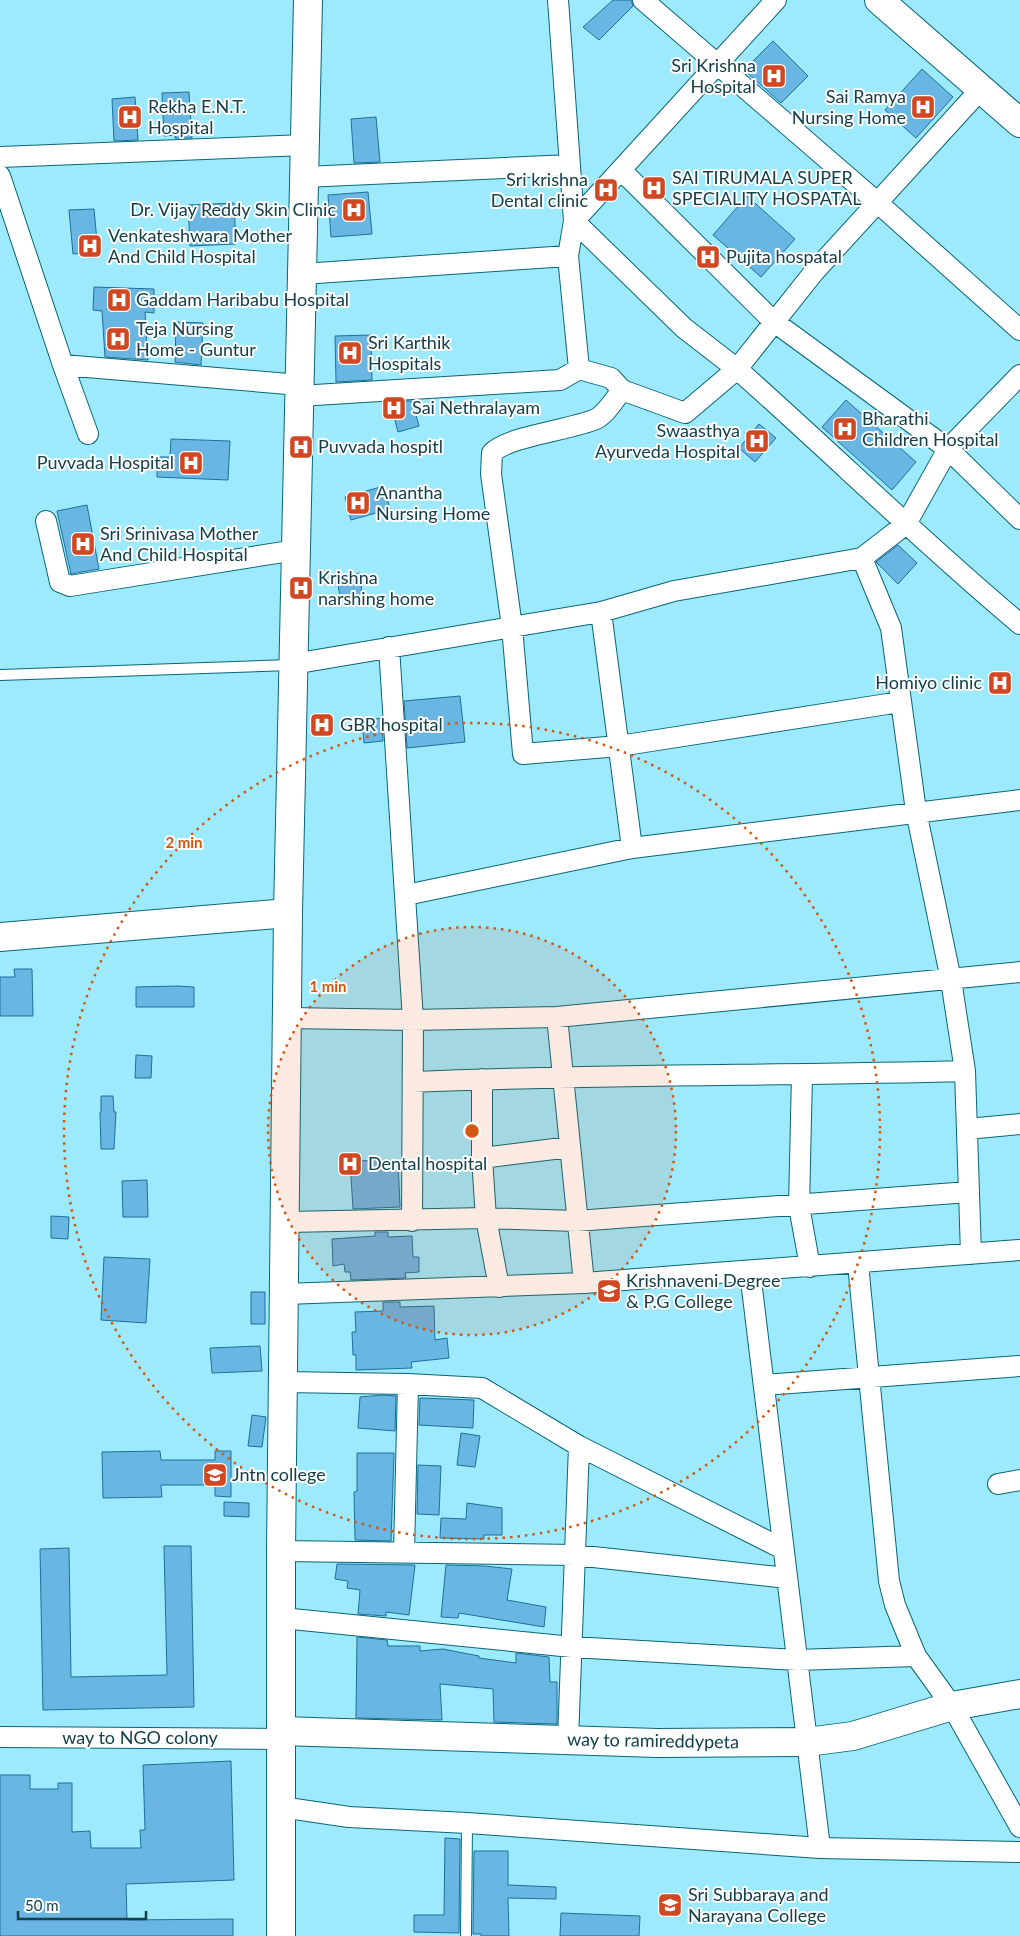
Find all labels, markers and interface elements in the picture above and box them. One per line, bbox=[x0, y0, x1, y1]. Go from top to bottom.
place label: Sri Krishna Hospital bbox=[671, 54, 756, 97]
hospital icon: Sri Krishna Hospital bbox=[761, 63, 787, 89]
place label: Sai Ramya Nursing Home bbox=[792, 85, 906, 128]
hospital icon: Sai Ramya Nursing Home bbox=[910, 94, 936, 120]
place label: Rekha E.N.T. Hospital bbox=[148, 95, 246, 138]
hospital icon: Rekha E.N.T. Hospital bbox=[117, 104, 143, 130]
place label: SAI TIRUMALA SUPER SPECIALITY HOSPATAL bbox=[672, 166, 862, 209]
place label: Sri krishna Dental clinic bbox=[491, 168, 588, 211]
hospital icon: SAI TIRUMALA SUPER SPECIALITY HOSPATAL bbox=[641, 175, 667, 201]
hospital icon: Sri krishna Dental clinic bbox=[593, 177, 619, 203]
hospital icon: Dr. Vijay Reddy Skin Clinic bbox=[341, 197, 367, 223]
place label: Dr. Vijay Reddy Skin Clinic bbox=[130, 198, 336, 220]
place label: Venkateshwara Mother And Child Hospital bbox=[108, 224, 292, 267]
hospital icon: Venkateshwara Mother And Child Hospital bbox=[77, 233, 103, 259]
hospital icon: Pujita hospatal bbox=[695, 244, 721, 270]
place label: Pujita hospatal bbox=[726, 245, 842, 267]
hospital icon: Gaddam Haribabu Hospital bbox=[106, 287, 132, 313]
place label: Gaddam Haribabu Hospital bbox=[136, 288, 349, 310]
place label: Teja Nursing Home - Guntur bbox=[136, 317, 256, 360]
hospital icon: Teja Nursing Home - Guntur bbox=[105, 326, 131, 352]
place label: Sri Karthik Hospitals bbox=[368, 331, 451, 374]
hospital icon: Sri Karthik Hospitals bbox=[337, 340, 363, 366]
hospital icon: Sai Nethralayam bbox=[381, 395, 407, 421]
place label: Sai Nethralayam bbox=[412, 396, 540, 418]
place label: Bharathi Children Hospital bbox=[862, 407, 999, 450]
hospital icon: Bharathi Children Hospital bbox=[832, 416, 858, 442]
place label: Swaasthya Ayurveda Hospital bbox=[595, 419, 740, 462]
hospital icon: Swaasthya Ayurveda Hospital bbox=[744, 428, 770, 454]
hospital icon: Puvvada hospitl bbox=[288, 434, 314, 460]
place label: Puvvada hospitl bbox=[318, 435, 443, 457]
hospital icon: Puvvada Hospital bbox=[178, 450, 204, 476]
place label: Puvvada Hospital bbox=[37, 451, 174, 473]
place label: Anantha Nursing Home bbox=[376, 481, 490, 524]
hospital icon: Anantha Nursing Home bbox=[345, 490, 371, 516]
place label: Sri Srinivasa Mother And Child Hospital bbox=[100, 522, 259, 565]
hospital icon: Sri Srinivasa Mother And Child Hospital bbox=[70, 531, 96, 557]
place label: Krishna narshing home bbox=[318, 566, 434, 609]
hospital icon: Krishna narshing home bbox=[288, 575, 314, 601]
hospital icon: Homiyo clinic bbox=[987, 670, 1013, 696]
place label: Homiyo clinic bbox=[875, 671, 982, 693]
hospital icon: GBR hospital bbox=[309, 712, 335, 738]
place label: GBR hospital bbox=[340, 713, 443, 735]
text: 2 min bbox=[165, 833, 203, 851]
text: 1 min bbox=[309, 977, 347, 995]
centre of rings bbox=[463, 1122, 481, 1140]
hospital icon: Dental hospital bbox=[337, 1151, 363, 1177]
place label: Dental hospital bbox=[368, 1152, 487, 1174]
place label: Krishnaveni Degree & P.G College bbox=[626, 1269, 781, 1312]
school or university icon: Krishnaveni Degree & P.G College bbox=[596, 1278, 622, 1304]
school or university icon: Jntn college bbox=[202, 1462, 228, 1488]
place label: Jntn college bbox=[232, 1463, 326, 1485]
street label: way to NGO colony bbox=[62, 1726, 218, 1748]
street label: way to ramireddypeta bbox=[567, 1728, 739, 1752]
place label: Sri Subbaraya and Narayana College bbox=[688, 1883, 829, 1926]
scale bar bbox=[18, 1888, 145, 1920]
school or university icon: Sri Subbaraya and Narayana College bbox=[657, 1892, 683, 1918]
text: 50 m bbox=[25, 1896, 59, 1914]

